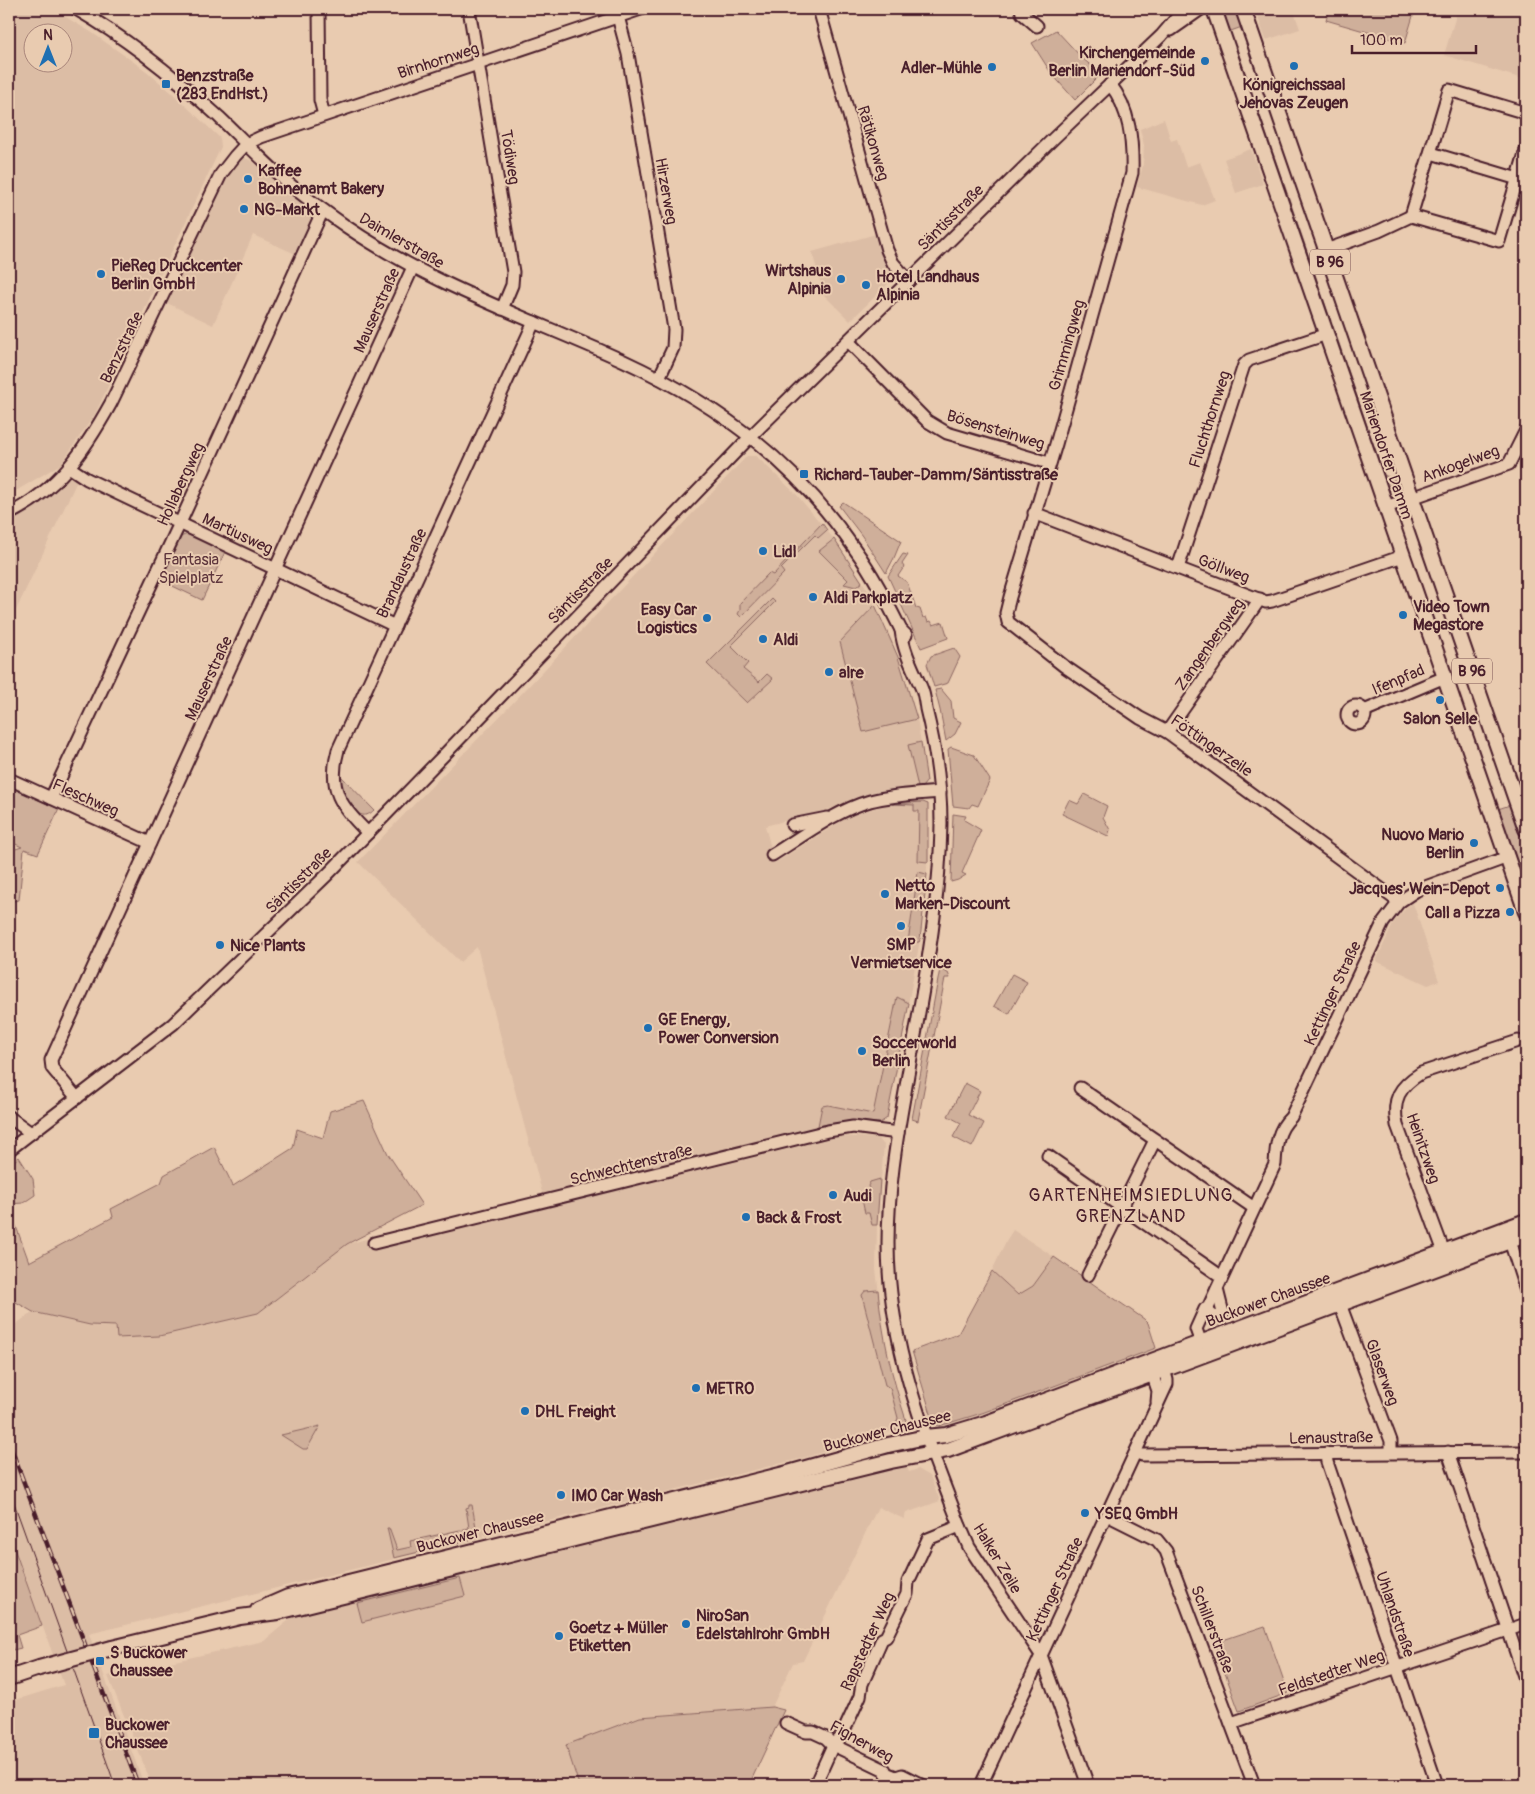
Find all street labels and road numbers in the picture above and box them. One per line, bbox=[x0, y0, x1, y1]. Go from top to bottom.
street label: Birnhornweg bbox=[395, 38, 481, 83]
street label: Rätikonweg bbox=[853, 103, 893, 183]
street label: Tödiweg bbox=[496, 128, 524, 186]
street label: Hirzerweg bbox=[650, 156, 682, 226]
street label: Säntisstraße bbox=[913, 180, 988, 255]
street label: Daimlerstraße bbox=[355, 208, 448, 273]
road number: B 96 bbox=[1310, 250, 1350, 274]
street label: Mauserstraße bbox=[349, 265, 405, 356]
street label: Grimmingweg bbox=[1044, 297, 1089, 393]
street label: Benzstraße bbox=[96, 308, 148, 387]
street label: Fluchthornweg bbox=[1185, 368, 1235, 471]
street label: Mariendorfer Damm bbox=[1355, 388, 1417, 522]
street label: Bösensteinweg bbox=[944, 406, 1047, 454]
street label: Hollabergweg bbox=[153, 439, 209, 529]
street label: Ankogelweg bbox=[1419, 441, 1502, 487]
street label: Martiusweg bbox=[199, 509, 276, 559]
street label: Brandaustraße bbox=[372, 525, 432, 622]
street label: Göllweg bbox=[1195, 550, 1252, 588]
street label: Säntisstraße bbox=[544, 553, 618, 628]
street label: Zangenbergweg bbox=[1171, 595, 1249, 694]
street label: Mauserstraße bbox=[181, 633, 237, 724]
road number: B 96 bbox=[1452, 658, 1492, 684]
street label: Ifenpfad bbox=[1369, 660, 1428, 700]
street label: Föttingerzeile bbox=[1167, 710, 1256, 781]
street label: Fleschweg bbox=[49, 774, 122, 821]
street label: Säntisstraße bbox=[261, 843, 336, 918]
street label: Kettinger Straße bbox=[1300, 938, 1366, 1049]
street label: Heinitzweg bbox=[1402, 1110, 1444, 1186]
street label: Schwechtenstraße bbox=[568, 1140, 695, 1190]
street label: Buckower Chaussee bbox=[1203, 1268, 1333, 1332]
street label: Glaserweg bbox=[1361, 1336, 1403, 1408]
street label: Buckower Chaussee bbox=[821, 1405, 953, 1457]
street label: Lenaustraße bbox=[1289, 1427, 1373, 1449]
street label: Buckower Chaussee bbox=[414, 1506, 546, 1558]
street label: Halker Zeile bbox=[968, 1520, 1026, 1597]
street label: Kettinger Straße bbox=[1022, 1534, 1088, 1645]
street label: Uhlandstraße bbox=[1371, 1569, 1419, 1660]
street label: Schillerstraße bbox=[1186, 1583, 1238, 1676]
street label: Rapstedter Weg bbox=[836, 1589, 900, 1694]
street label: Feldstedter Weg bbox=[1276, 1645, 1387, 1700]
street label: Fignerweg bbox=[826, 1716, 897, 1768]

